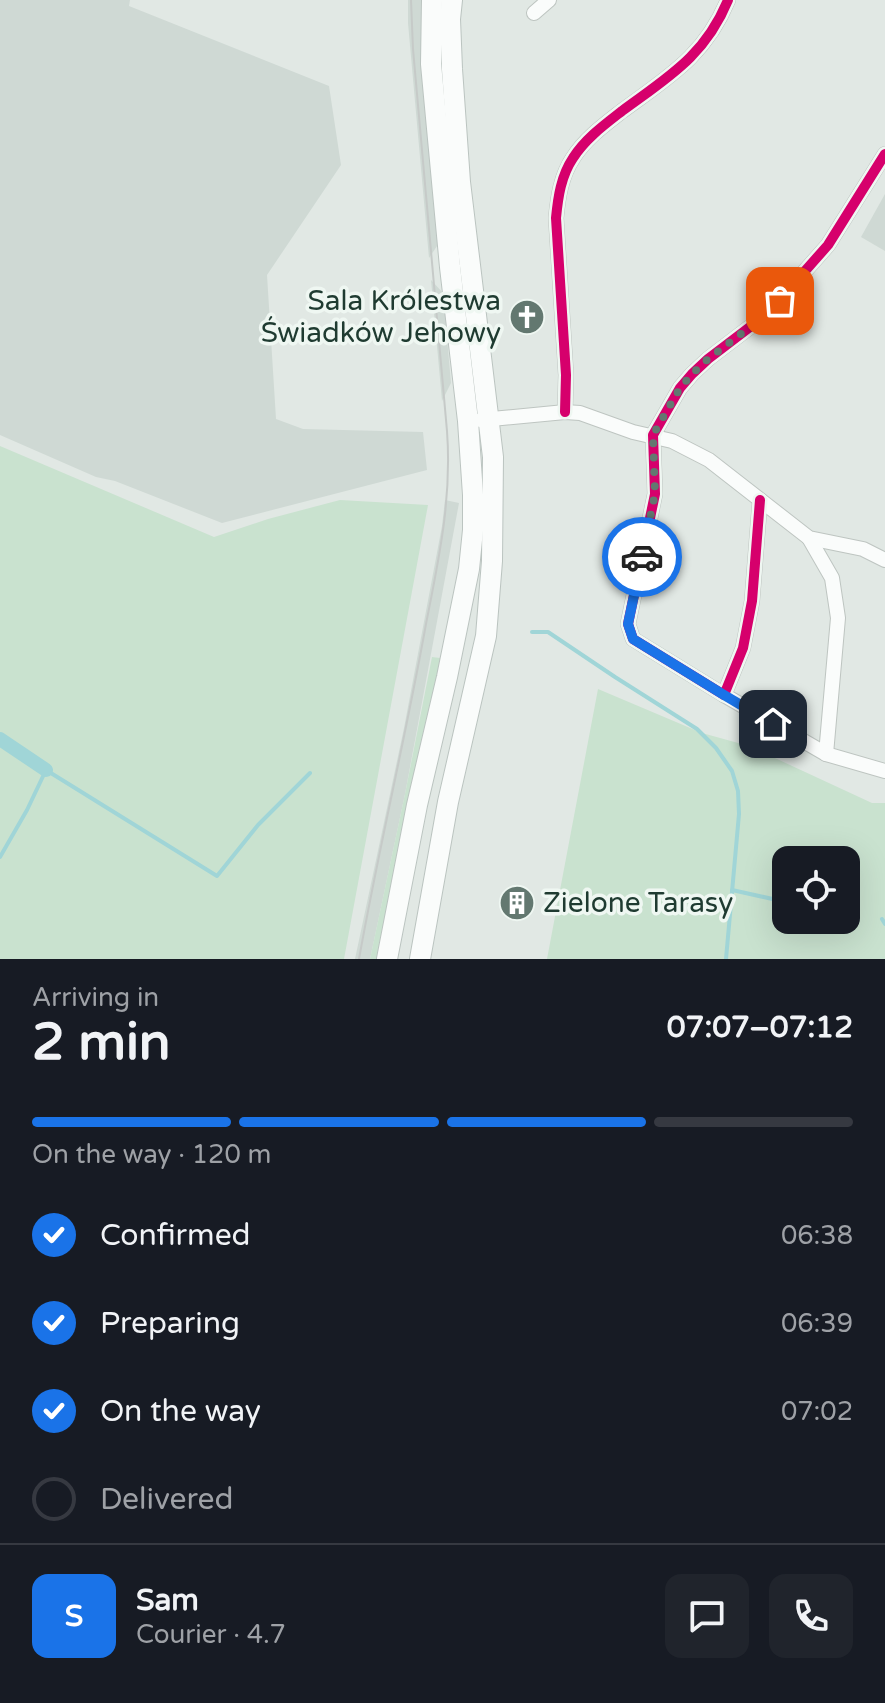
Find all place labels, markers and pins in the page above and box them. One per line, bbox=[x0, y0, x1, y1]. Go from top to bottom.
pin bbox=[746, 267, 814, 335]
place label: Sala Królestwa Świadków Jehowy bbox=[261, 284, 501, 350]
church icon: Sala Królestwa Świadków Jehowy bbox=[508, 298, 546, 336]
pin bbox=[739, 690, 807, 758]
building icon: Zielone Tarasy bbox=[498, 884, 536, 922]
place label: Zielone Tarasy bbox=[543, 886, 733, 920]

